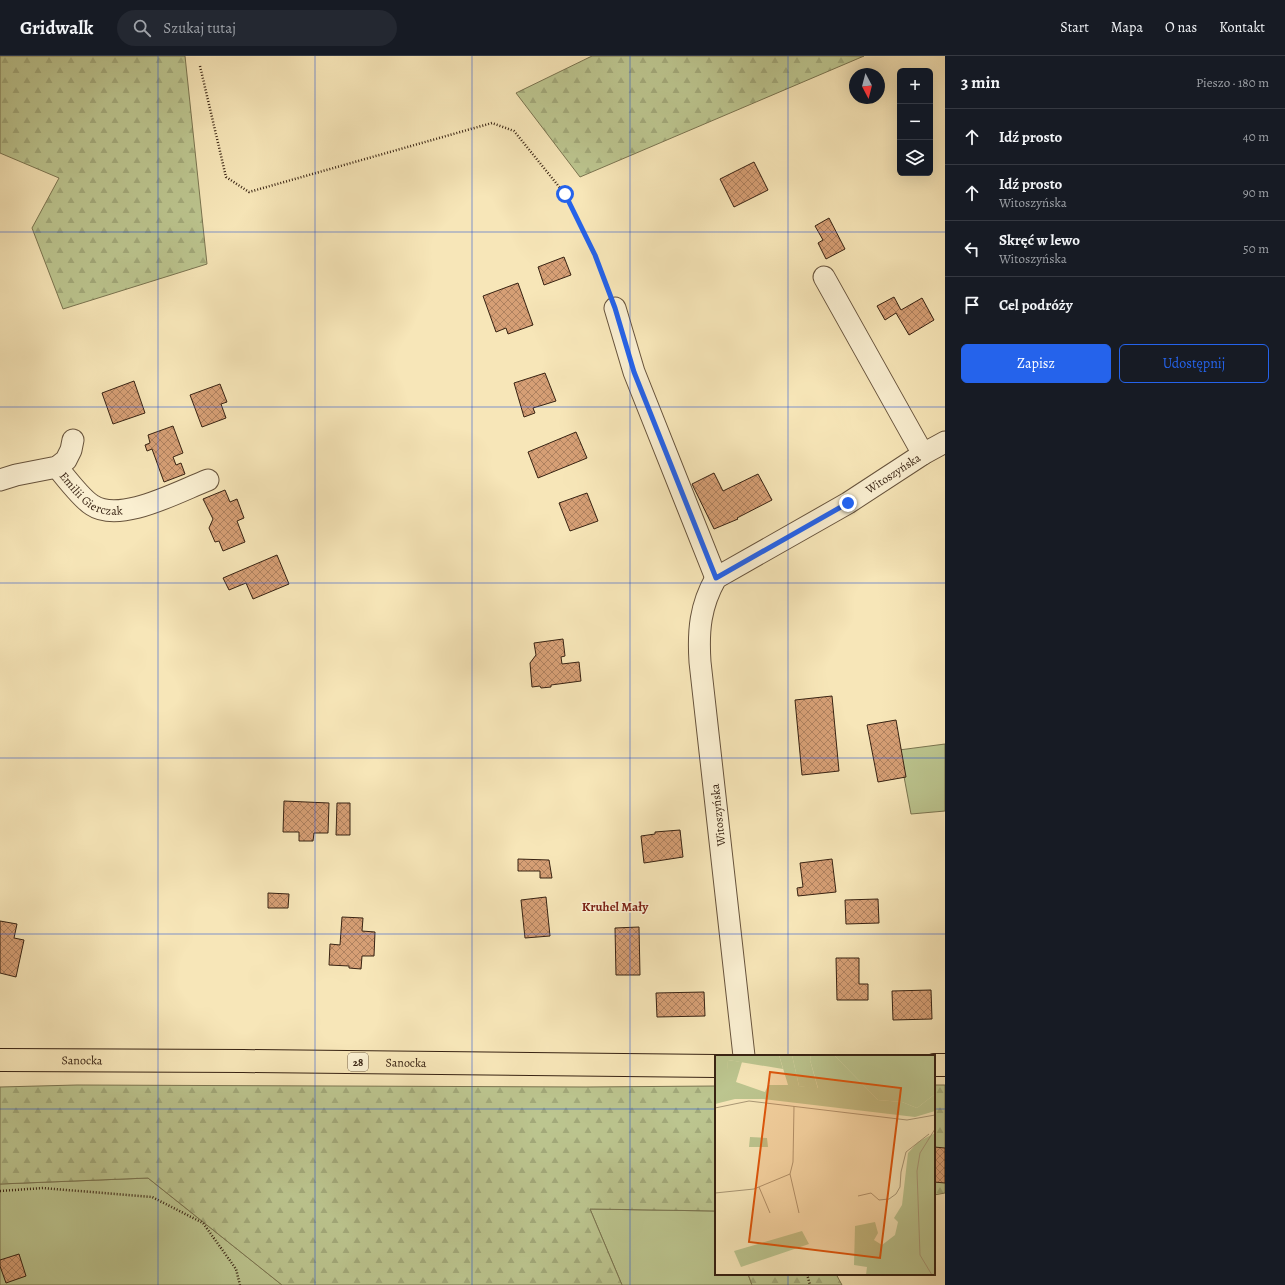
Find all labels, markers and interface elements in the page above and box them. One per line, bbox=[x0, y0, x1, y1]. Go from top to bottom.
search box bbox=[117, 10, 397, 46]
text: Gridwalk bbox=[20, 15, 93, 41]
icon: search bbox=[131, 17, 153, 39]
text: Szukaj tutaj bbox=[163, 18, 236, 38]
text: Start bbox=[1060, 18, 1089, 37]
text: Mapa bbox=[1111, 18, 1143, 37]
text: O nas bbox=[1165, 18, 1197, 37]
text: Kontakt bbox=[1219, 18, 1265, 37]
north arrow bbox=[849, 68, 885, 104]
map controls bbox=[897, 68, 933, 176]
button: + bbox=[897, 68, 933, 104]
text: 3 min bbox=[961, 71, 1000, 94]
text: Pieszo · 180 m bbox=[1196, 74, 1269, 91]
button: − bbox=[897, 104, 933, 140]
icon: ahead bbox=[961, 126, 983, 148]
text: Idź prosto bbox=[999, 127, 1062, 147]
text: 40 m bbox=[1243, 128, 1269, 145]
button: layers bbox=[897, 140, 933, 176]
text: Idź prosto bbox=[999, 174, 1062, 194]
icon: ahead bbox=[961, 182, 983, 204]
text: 90 m bbox=[1243, 184, 1269, 201]
route start bbox=[556, 185, 574, 203]
text: Witoszyńska bbox=[999, 194, 1067, 211]
text: Skręć w lewo bbox=[999, 230, 1080, 250]
icon: left bbox=[961, 238, 983, 260]
text: 50 m bbox=[1243, 240, 1269, 257]
text: Witoszyńska bbox=[999, 250, 1067, 267]
icon: arrive bbox=[961, 294, 983, 316]
text: Cel podróży bbox=[999, 295, 1073, 315]
button: Zapisz bbox=[961, 344, 1111, 383]
button: Udostępnij bbox=[1119, 344, 1269, 383]
street label: Witoszyńska bbox=[862, 449, 924, 498]
street label: Emilii Gierczak bbox=[56, 468, 123, 519]
route end bbox=[839, 494, 857, 512]
street label: Witoszyńska bbox=[707, 783, 729, 848]
district label: Kruhel Mały bbox=[582, 898, 649, 915]
street label: Sanocka bbox=[62, 1052, 103, 1068]
road number: 28 bbox=[348, 1053, 368, 1071]
street label: Sanocka bbox=[386, 1055, 427, 1071]
inset map bbox=[715, 1055, 935, 1275]

